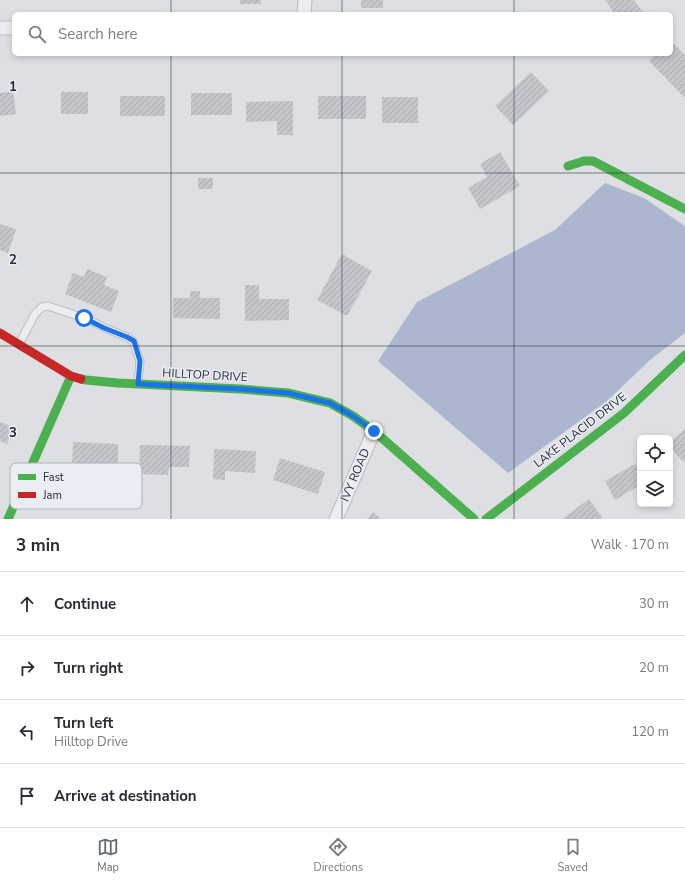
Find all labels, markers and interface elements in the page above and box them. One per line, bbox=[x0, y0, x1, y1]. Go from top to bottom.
search box bbox=[12, 12, 673, 56]
icon: search bbox=[26, 23, 48, 45]
text: Search here bbox=[58, 24, 138, 44]
text: 1 bbox=[9, 78, 17, 96]
text: 2 bbox=[9, 251, 17, 269]
route start bbox=[75, 309, 93, 327]
street label: HILLTOP DRIVE bbox=[162, 365, 248, 385]
street label: LAKE PLACID DRIVE bbox=[530, 389, 630, 471]
route end bbox=[365, 422, 383, 440]
text: 3 bbox=[9, 424, 17, 442]
map controls bbox=[637, 435, 673, 507]
button: locate bbox=[637, 435, 673, 471]
street label: IVY ROAD bbox=[337, 446, 373, 504]
legend bbox=[10, 463, 142, 509]
text: Fast bbox=[43, 470, 64, 485]
button: layers bbox=[637, 471, 673, 507]
text: Jam bbox=[42, 488, 62, 503]
text: 3 min bbox=[16, 534, 60, 557]
text: Walk · 170 m bbox=[591, 536, 669, 554]
icon: ahead bbox=[16, 593, 38, 615]
text: Continue bbox=[54, 594, 116, 614]
text: 30 m bbox=[639, 595, 669, 613]
icon: right bbox=[16, 657, 38, 679]
text: Turn right bbox=[54, 658, 123, 678]
text: 20 m bbox=[639, 659, 669, 677]
text: Turn left bbox=[54, 713, 113, 733]
icon: left bbox=[16, 721, 38, 743]
text: 120 m bbox=[631, 723, 669, 741]
text: Hilltop Drive bbox=[54, 733, 128, 751]
icon: arrive bbox=[16, 785, 38, 807]
text: Arrive at destination bbox=[54, 786, 197, 806]
tab: Map bbox=[97, 836, 119, 875]
tab: Directions bbox=[313, 836, 363, 875]
tab: Saved bbox=[557, 836, 588, 875]

